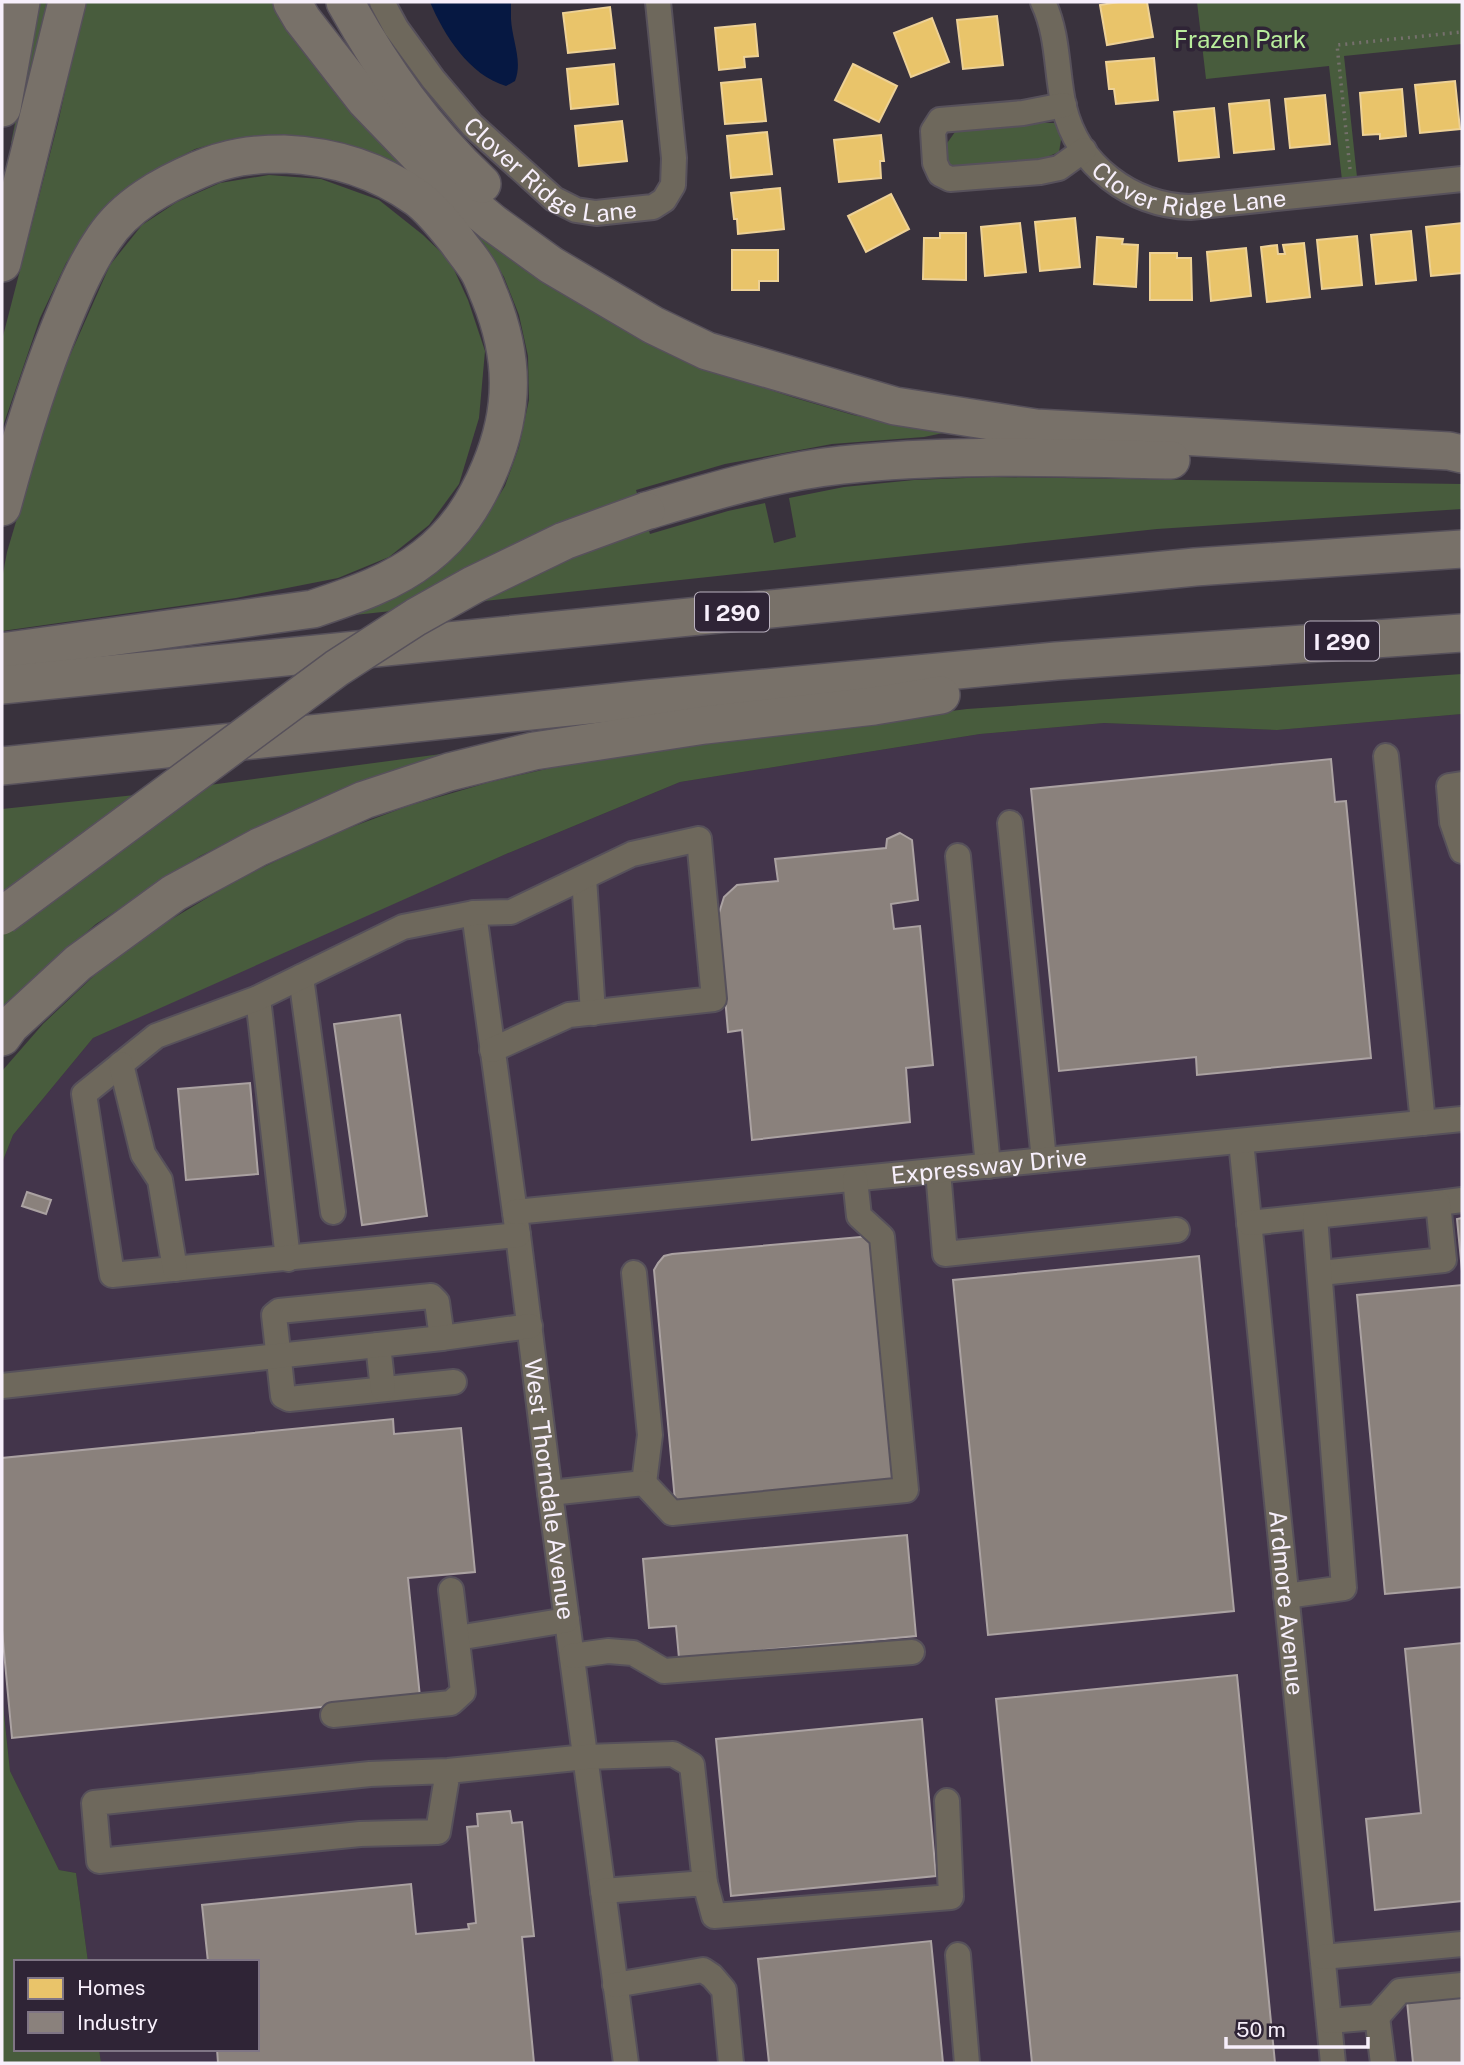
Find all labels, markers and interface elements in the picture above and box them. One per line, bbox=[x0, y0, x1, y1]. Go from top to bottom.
park label: Frazen Park bbox=[1174, 25, 1306, 53]
street label: Clover Ridge Lane bbox=[458, 111, 638, 227]
street label: Clover Ridge Lane bbox=[1086, 156, 1287, 222]
road number: I 290 bbox=[695, 592, 769, 632]
road number: I 290 bbox=[1305, 622, 1379, 660]
street label: Expressway Drive bbox=[889, 1142, 1088, 1189]
street label: West Thorndale Avenue bbox=[519, 1357, 581, 1621]
street label: Ardmore Avenue bbox=[1264, 1509, 1310, 1697]
legend bbox=[14, 1960, 259, 2051]
text: Homes bbox=[77, 1975, 145, 2000]
scale bar bbox=[1226, 2006, 1368, 2050]
text: Industry bbox=[77, 2010, 158, 2035]
text: 50 m bbox=[1236, 2017, 1286, 2042]

